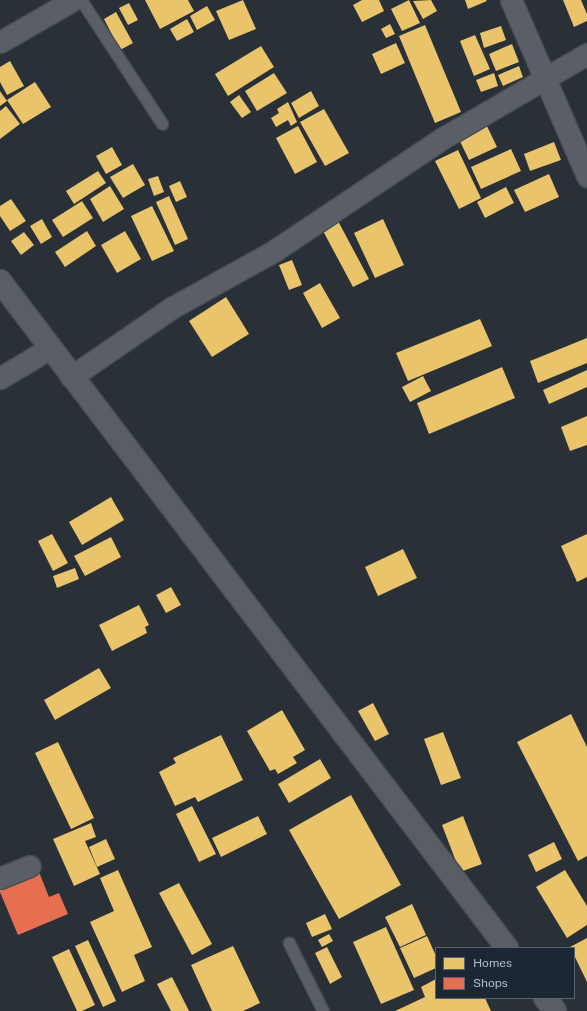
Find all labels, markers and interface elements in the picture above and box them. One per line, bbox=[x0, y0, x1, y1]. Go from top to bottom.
legend bbox=[435, 947, 575, 999]
text: Homes bbox=[473, 956, 512, 970]
text: Shops bbox=[473, 976, 508, 990]

